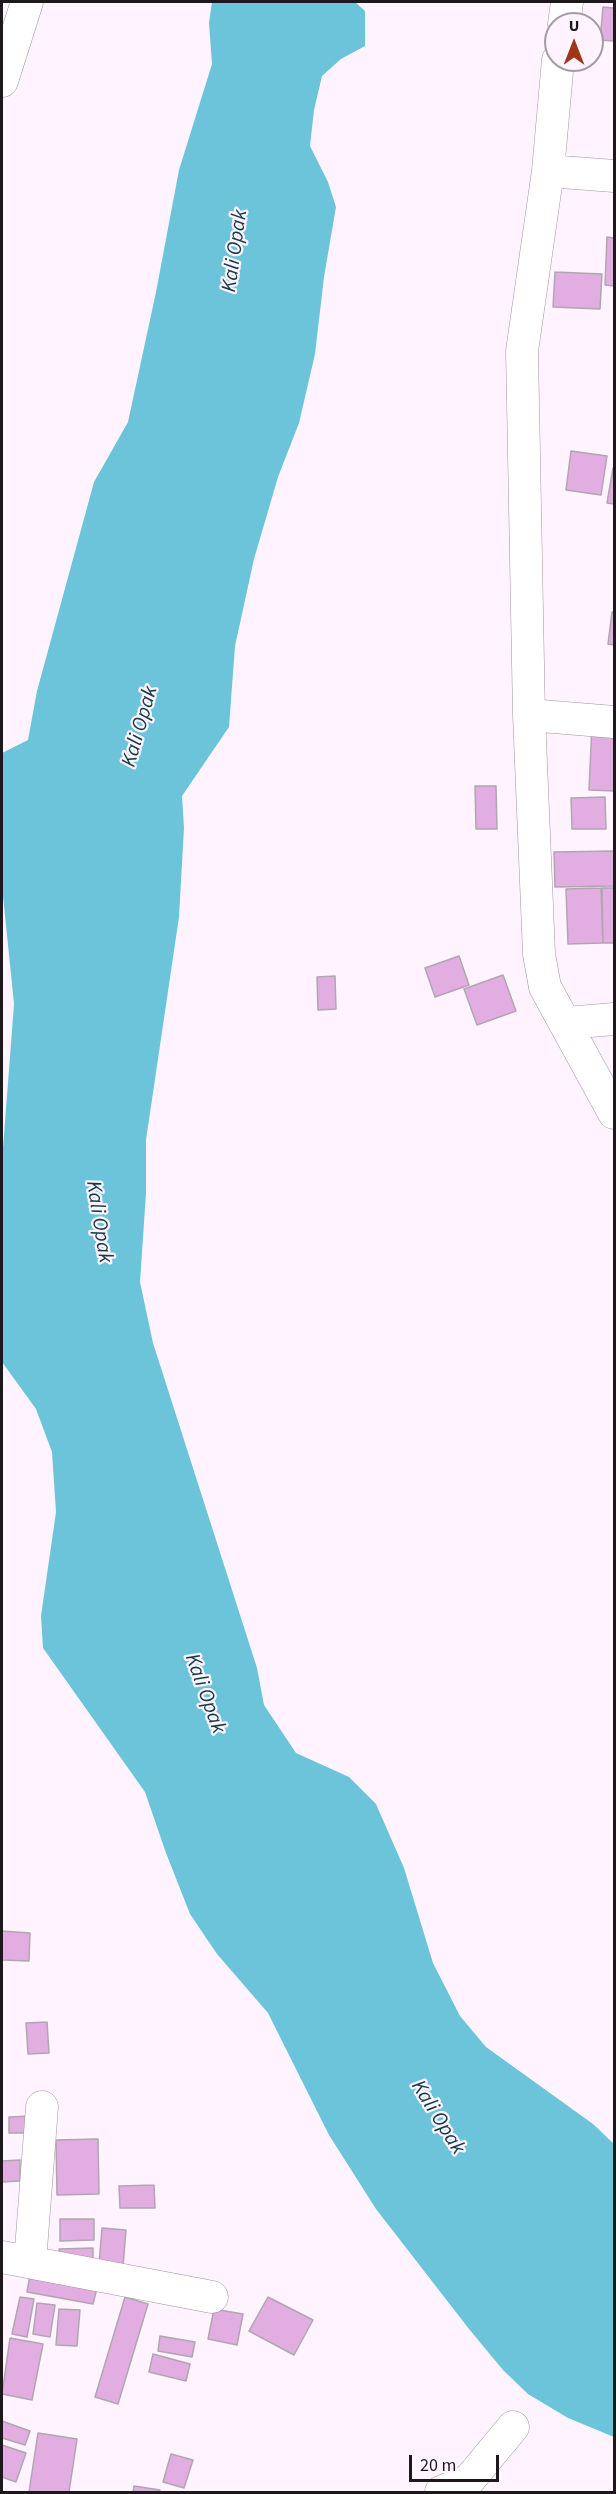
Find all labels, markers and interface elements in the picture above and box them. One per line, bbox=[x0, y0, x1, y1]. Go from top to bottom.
north arrow bbox=[544, 12, 604, 72]
text: U bbox=[569, 15, 579, 37]
water label: Kali Opak bbox=[218, 208, 254, 294]
water label: Kali Opak bbox=[117, 684, 165, 770]
water label: Kali Opak bbox=[79, 1179, 117, 1265]
water label: Kali Opak bbox=[178, 1651, 230, 1737]
water label: Kali Opak bbox=[404, 2076, 470, 2160]
scale bar bbox=[412, 2443, 502, 2481]
text: 20 m bbox=[420, 2453, 456, 2478]

